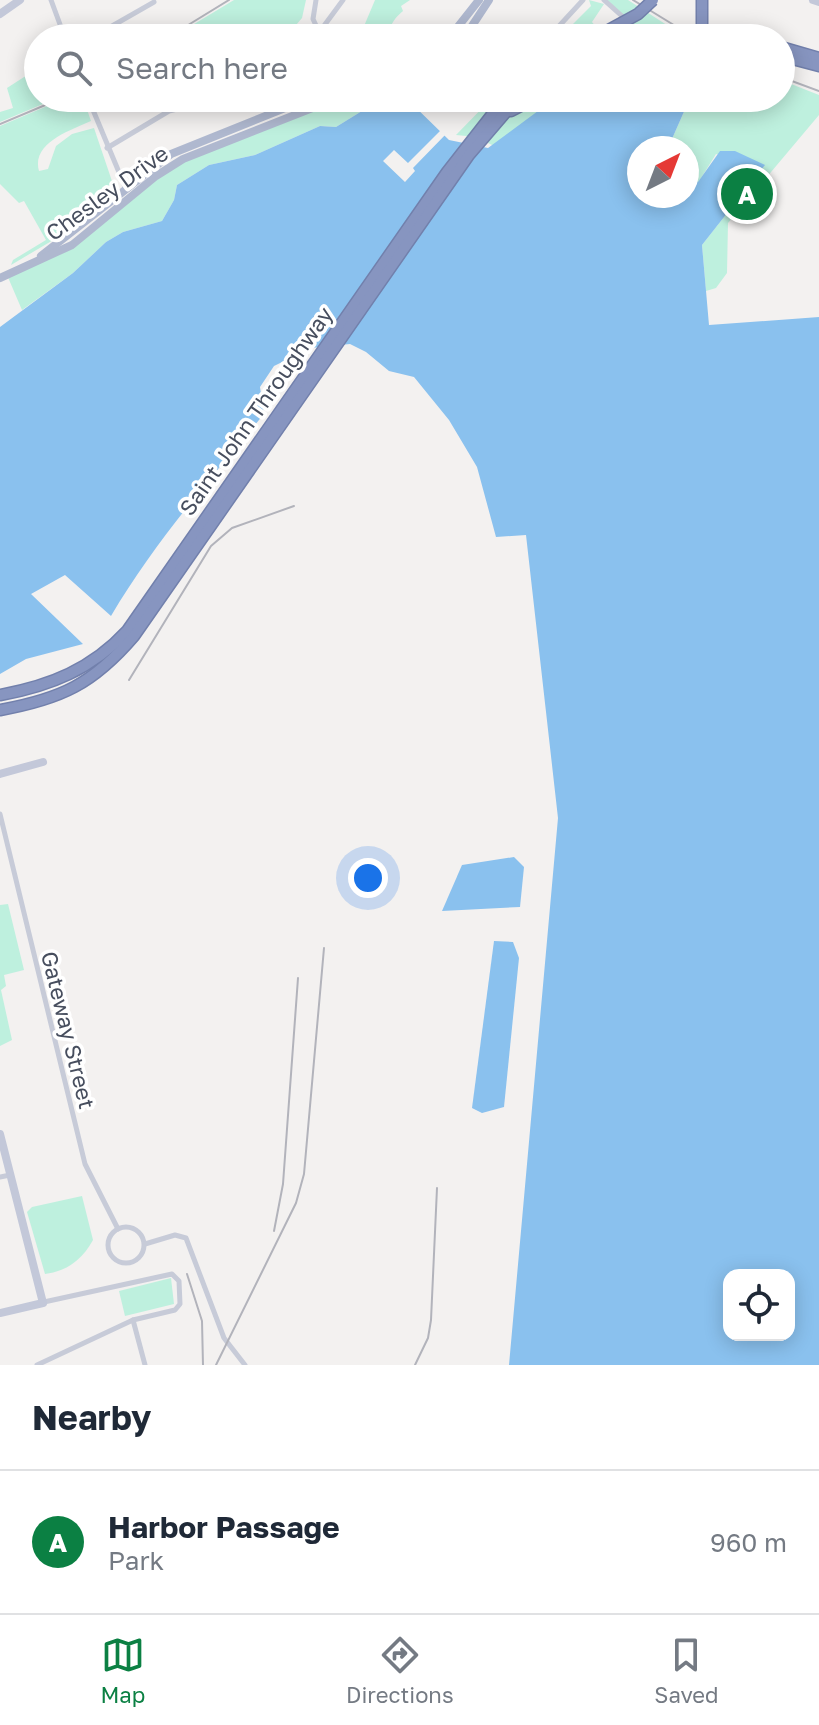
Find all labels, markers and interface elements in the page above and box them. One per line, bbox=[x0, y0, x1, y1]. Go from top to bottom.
search box bbox=[24, 24, 795, 112]
icon: search bbox=[52, 46, 96, 90]
text: Search here bbox=[116, 50, 288, 86]
north arrow bbox=[627, 136, 699, 208]
street label: Chesley Drive bbox=[40, 139, 173, 246]
pin: A bbox=[721, 164, 773, 224]
street label: Saint John Throughway bbox=[173, 301, 338, 520]
your location bbox=[348, 858, 388, 898]
street label: Gateway Street bbox=[36, 948, 101, 1111]
map controls bbox=[723, 1269, 795, 1341]
button: locate bbox=[723, 1269, 795, 1341]
text: Nearby bbox=[32, 1397, 152, 1437]
text: Harbor Passage bbox=[108, 1509, 340, 1545]
text: A bbox=[49, 1527, 67, 1558]
text: 960 m bbox=[710, 1527, 787, 1558]
text: Park bbox=[108, 1545, 164, 1576]
tab: Map bbox=[100, 1633, 145, 1708]
tab: Directions bbox=[346, 1633, 454, 1708]
tab: Saved bbox=[654, 1633, 719, 1708]

